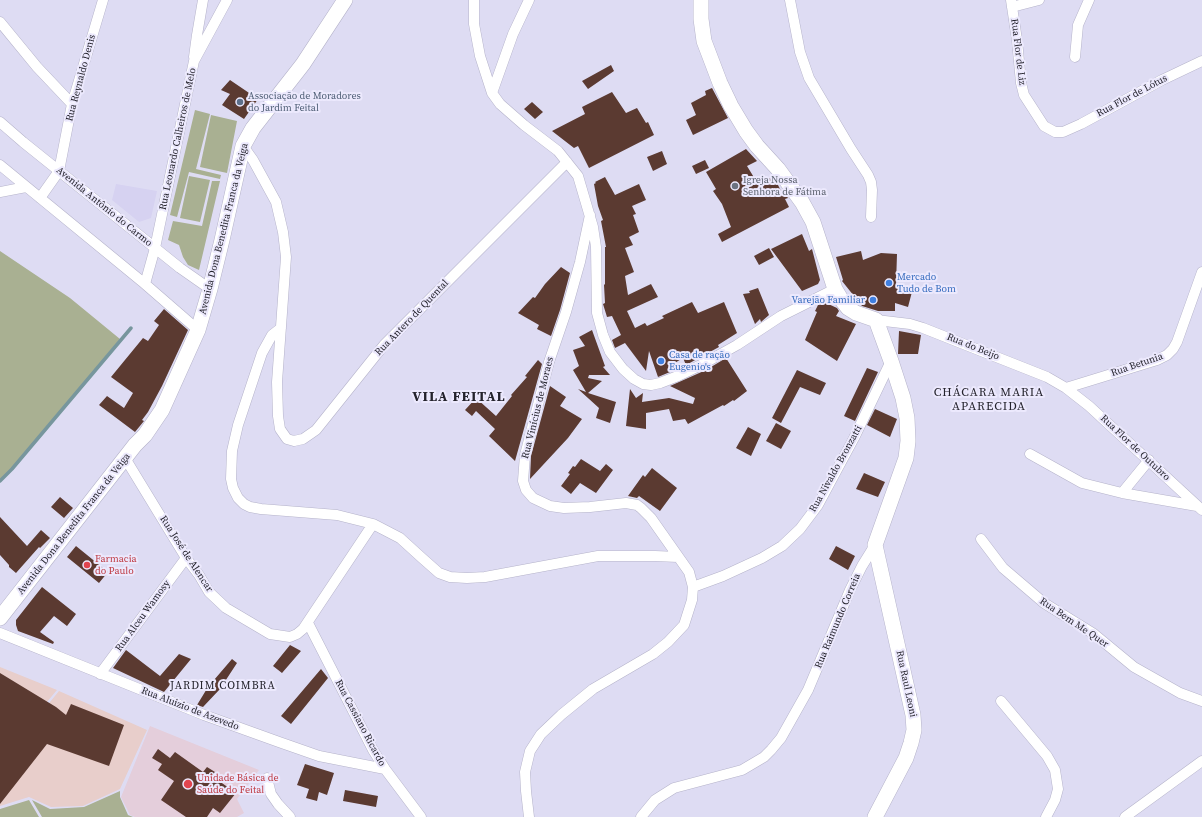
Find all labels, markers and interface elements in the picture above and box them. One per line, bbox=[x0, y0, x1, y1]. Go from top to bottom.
street label: Rua Flor de Liz bbox=[1008, 18, 1028, 86]
street label: Rua Reynaldo Denis bbox=[64, 33, 98, 123]
street label: Rua Leonardo Calheiros de Melo bbox=[157, 67, 199, 211]
street label: Rua Flor de Lótus bbox=[1095, 72, 1169, 120]
place label: Associação de Moradores do Jardim Feital bbox=[248, 90, 361, 114]
marker: Associação de Moradores do Jardim Feital bbox=[235, 97, 245, 107]
street label: Avenida Dona Benedita Franca da Veiga bbox=[197, 142, 251, 316]
street label: Avenida Antônio do Carmo bbox=[54, 165, 154, 249]
place label: Igreja Nossa Senhora de Fátima bbox=[743, 174, 826, 198]
marker: Igreja Nossa Senhora de Fátima bbox=[730, 181, 740, 191]
place label: Mercado Tudo de Bom bbox=[897, 271, 956, 294]
street label: Rua Antero de Quental bbox=[373, 278, 451, 358]
marker: Mercado Tudo de Bom bbox=[884, 278, 894, 288]
place label: Varejão Familiar bbox=[791, 294, 865, 306]
marker: Varejão Familiar bbox=[868, 295, 878, 305]
street label: Rua do Beijo bbox=[945, 331, 1001, 363]
place label: Casa de ração Eugenio's bbox=[669, 349, 730, 372]
street label: Rua Betunia bbox=[1109, 350, 1165, 380]
street label: Rua Vinícius de Moraes bbox=[520, 356, 556, 460]
marker: Casa de ração Eugenio's bbox=[656, 356, 666, 366]
district label: CHÁCARA MARIA APARECIDA bbox=[934, 386, 1044, 414]
district label: VILA FEITAL bbox=[412, 389, 506, 405]
street label: Rua Flor de Outubro bbox=[1098, 413, 1172, 483]
street label: Rua Nivaldo Bronzatti bbox=[807, 423, 865, 515]
street label: Avenida Dona Benedita Franca da Veiga bbox=[15, 451, 133, 597]
street label: Rua José de Alencar bbox=[157, 514, 215, 594]
place label: Farmacia do Paulo bbox=[95, 553, 137, 576]
marker: Farmacia do Paulo bbox=[82, 560, 92, 570]
street label: Rua Raimundo Correia bbox=[813, 572, 863, 670]
street label: Rua Alceu Wamosy bbox=[113, 578, 173, 654]
street label: Rua Bem Me Quer bbox=[1037, 595, 1111, 651]
street label: Rua Raul Leoni bbox=[893, 650, 919, 718]
street label: Rua Cassiano Ricardo bbox=[332, 678, 388, 768]
district label: JARDIM COIMBRA bbox=[170, 679, 276, 693]
street label: Rua Aluizio de Azevedo bbox=[139, 685, 241, 733]
place label: Unidade Básica de Saúde do Feital bbox=[197, 772, 279, 796]
marker: Unidade Básica de Saúde do Feital bbox=[182, 778, 194, 790]

